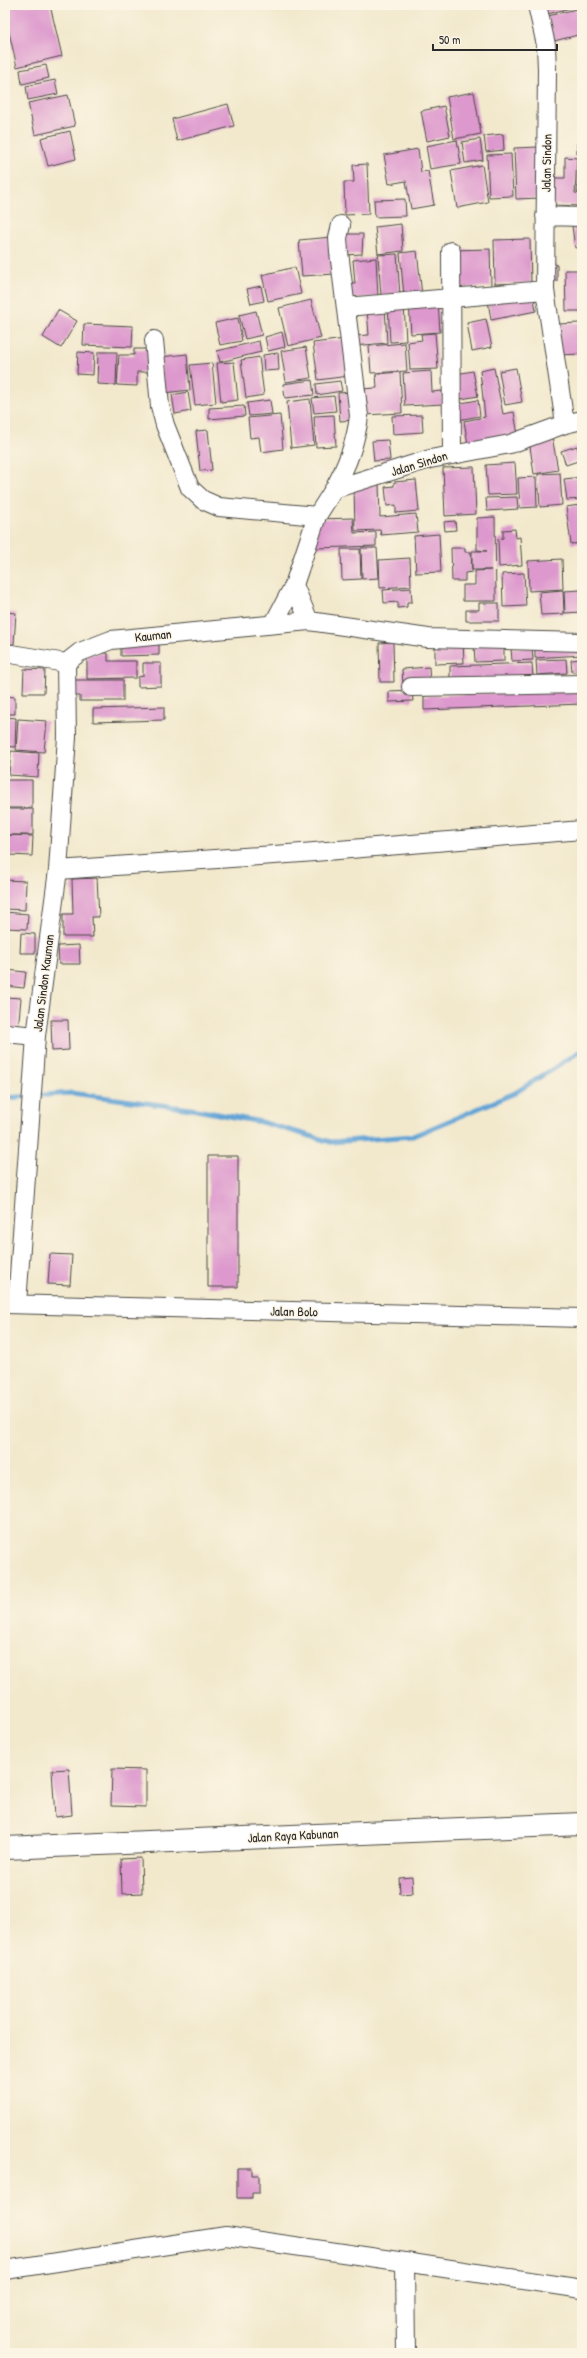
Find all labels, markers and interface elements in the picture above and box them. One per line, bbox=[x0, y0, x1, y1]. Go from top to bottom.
scale bar bbox=[433, 26, 557, 52]
text: 50 m bbox=[439, 31, 460, 48]
street label: Jalan Sindon bbox=[536, 134, 556, 192]
street label: Jalan Sindon bbox=[389, 446, 450, 480]
street label: Kauman bbox=[134, 624, 172, 646]
street label: Jalan Sindon Kauman bbox=[28, 933, 58, 1033]
street label: Jalan Bolo bbox=[270, 1302, 318, 1320]
street label: Jalan Raya Kabunan bbox=[247, 1824, 339, 1846]

